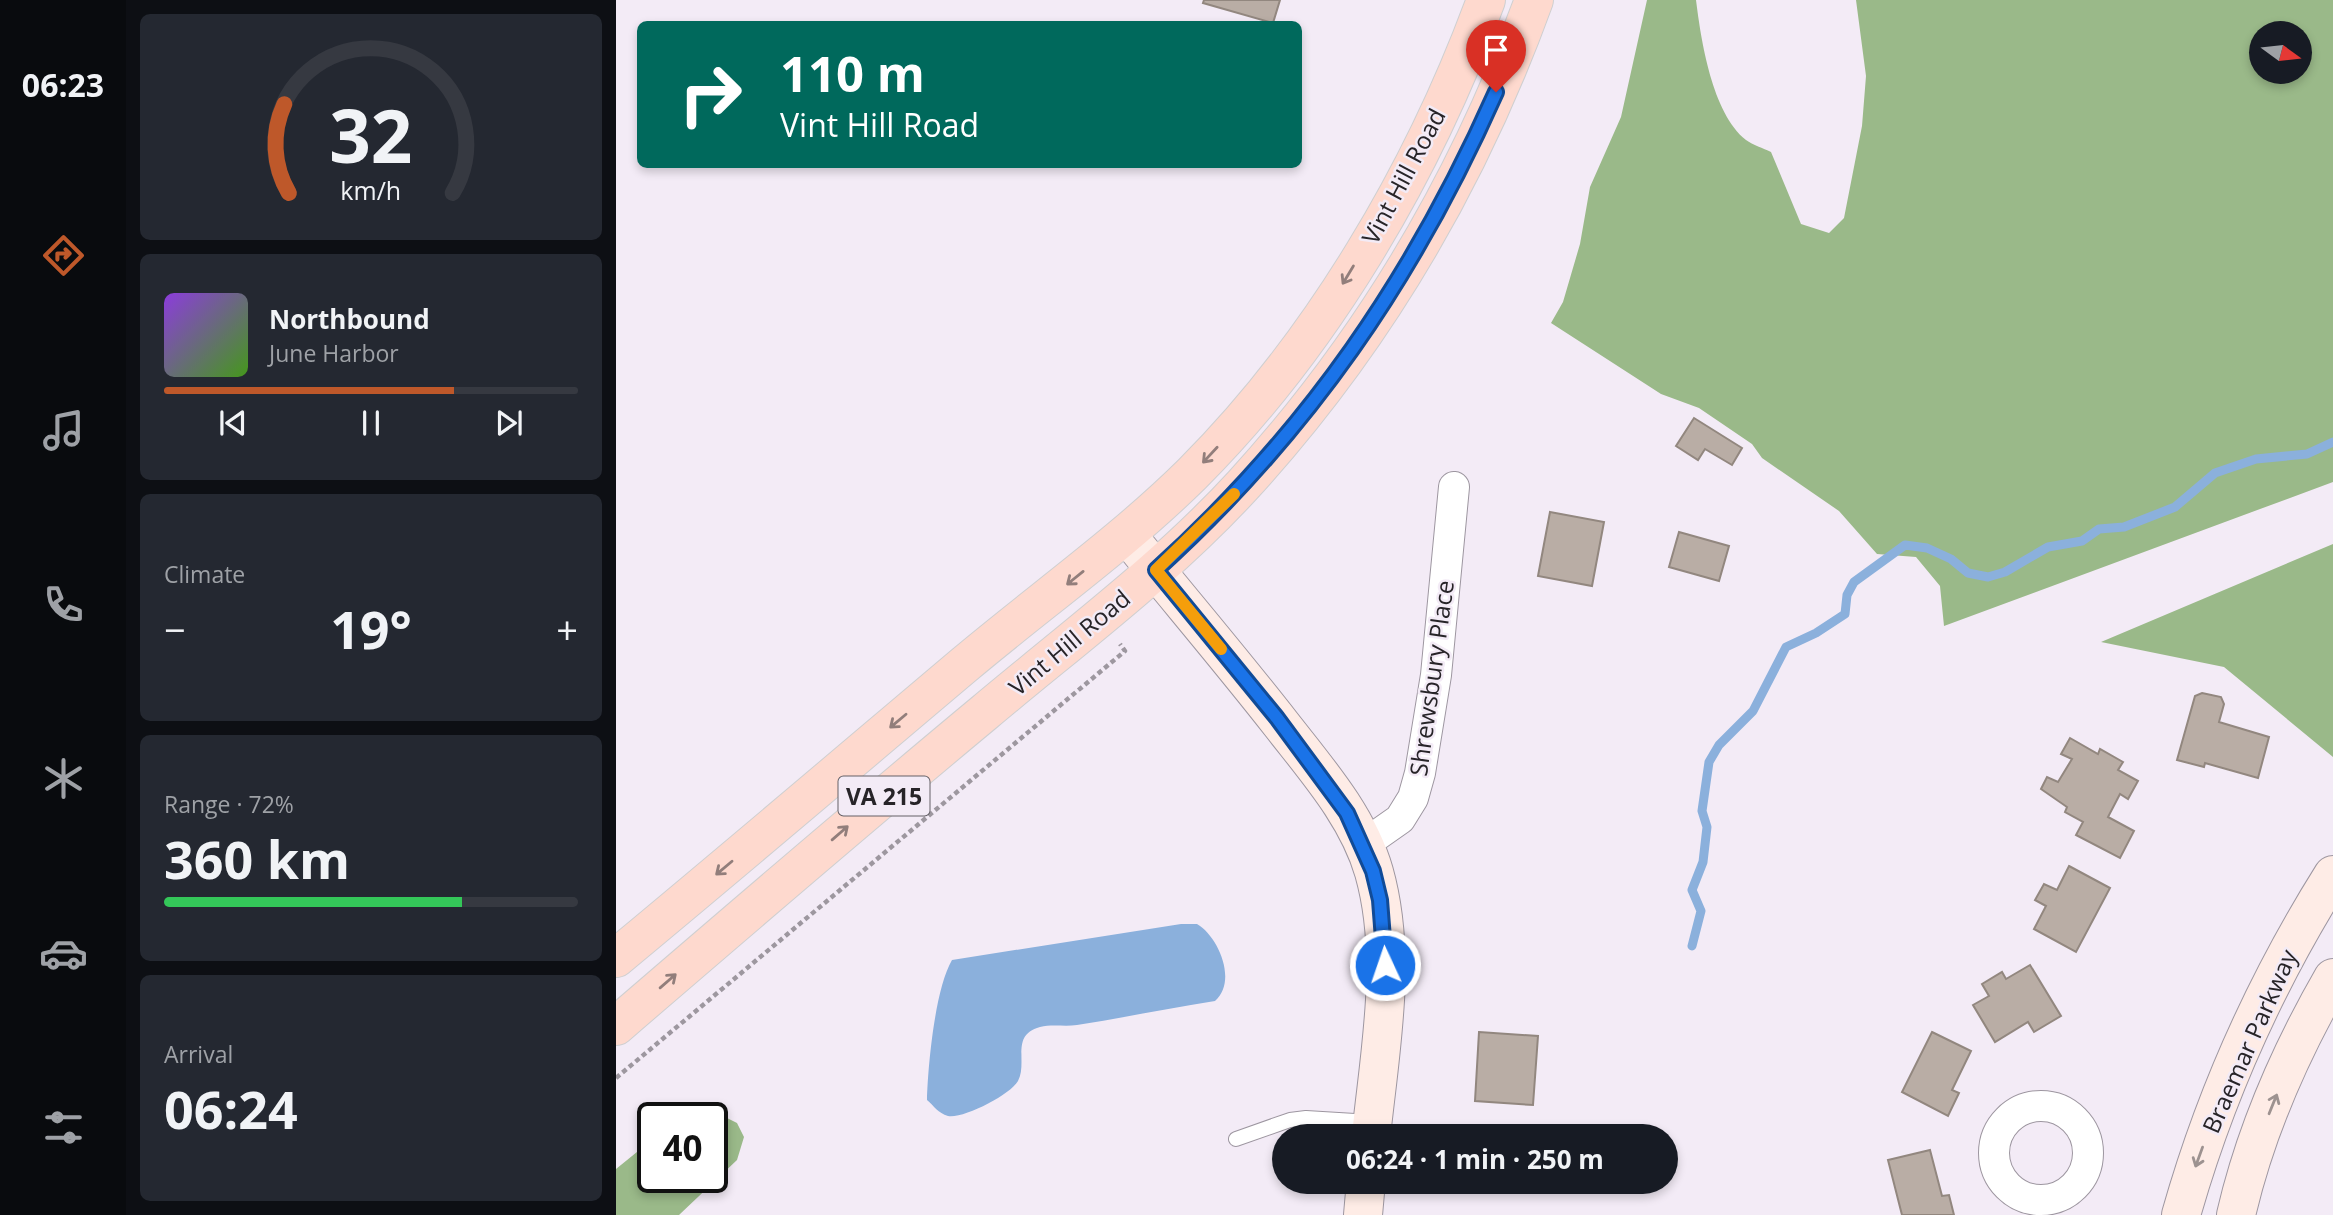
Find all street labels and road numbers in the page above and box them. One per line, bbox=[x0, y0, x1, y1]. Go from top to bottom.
street label: Vint Hill Road bbox=[1353, 102, 1453, 250]
street label: Shrewsbury Place bbox=[1401, 578, 1461, 778]
street label: Vint Hill Road bbox=[1001, 581, 1137, 703]
road number: VA 215 bbox=[838, 776, 930, 816]
street label: Braemar Parkway bbox=[2194, 943, 2305, 1138]

